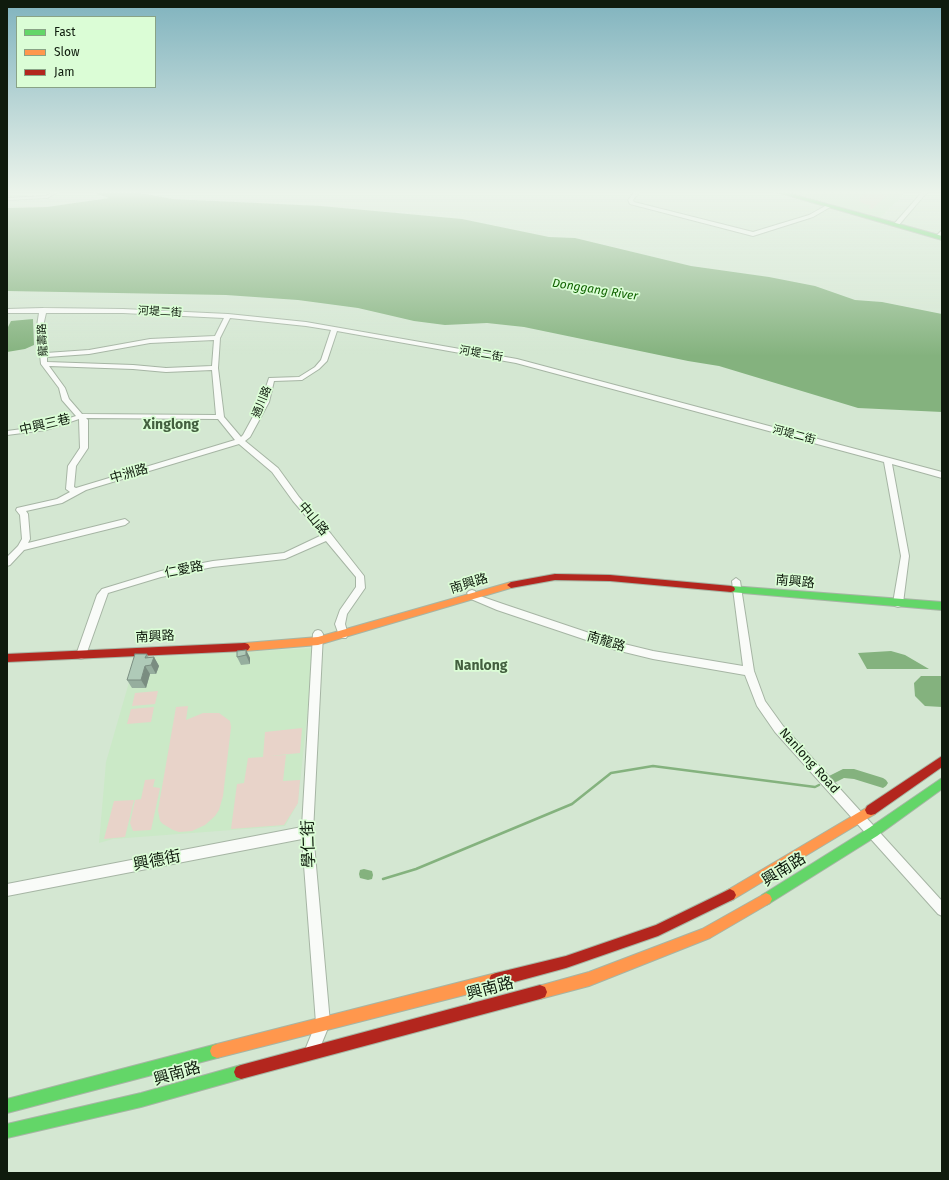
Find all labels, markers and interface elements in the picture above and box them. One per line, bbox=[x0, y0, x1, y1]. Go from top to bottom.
legend bbox=[16, 16, 156, 88]
text: Fast bbox=[54, 25, 76, 39]
text: Slow bbox=[54, 45, 80, 59]
text: Jam bbox=[54, 65, 74, 79]
water label: Donggang River bbox=[551, 276, 639, 304]
street label: 河堤二街 bbox=[138, 304, 182, 320]
street label: 龍壽路 bbox=[36, 323, 50, 357]
street label: 河堤二街 bbox=[458, 344, 504, 364]
street label: 通川路 bbox=[250, 384, 274, 420]
street label: 中興三巷 bbox=[18, 412, 72, 438]
district label: Xinglong bbox=[143, 417, 199, 433]
street label: 河堤二街 bbox=[771, 423, 817, 447]
street label: 中洲路 bbox=[108, 461, 150, 487]
street label: 中山路 bbox=[294, 499, 332, 539]
street label: 仁愛路 bbox=[163, 559, 205, 581]
street label: 南興路 bbox=[448, 571, 490, 597]
street label: 南興路 bbox=[775, 573, 815, 591]
street label: 南興路 bbox=[135, 628, 175, 646]
street label: 南龍路 bbox=[585, 629, 627, 655]
district label: Nanlong bbox=[454, 658, 508, 674]
street label: Nanlong Road bbox=[776, 725, 842, 797]
street label: 學仁街 bbox=[299, 820, 319, 868]
street label: 興德街 bbox=[132, 847, 182, 875]
street label: 興南路 bbox=[759, 849, 809, 891]
street label: 興南路 bbox=[464, 974, 516, 1004]
street label: 興南路 bbox=[151, 1058, 203, 1090]

